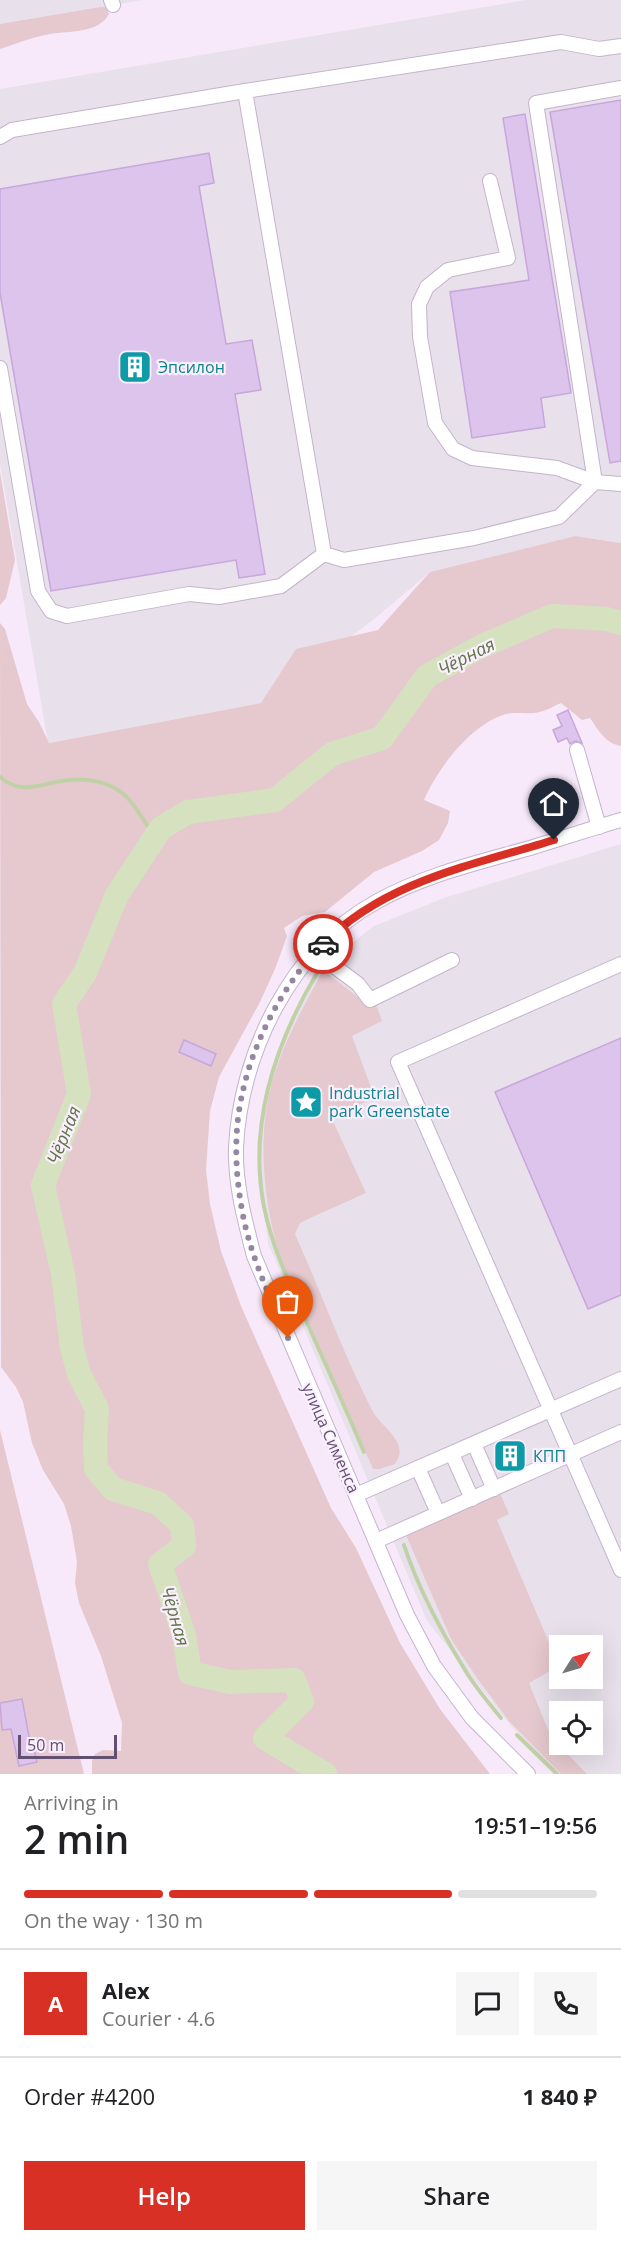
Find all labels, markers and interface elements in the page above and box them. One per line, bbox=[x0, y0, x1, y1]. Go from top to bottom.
building icon: Эпсилон bbox=[117, 349, 153, 385]
place label: Эпсилон bbox=[158, 356, 225, 378]
water label: Чёрная bbox=[433, 631, 499, 681]
pin bbox=[528, 778, 579, 840]
icon: home bbox=[537, 787, 570, 820]
courier bbox=[293, 914, 353, 974]
icon: car bbox=[307, 928, 340, 961]
place label: Industrial park Greenstate bbox=[329, 1082, 450, 1122]
place icon: Industrial park Greenstate bbox=[288, 1084, 324, 1120]
water label: Чёрная bbox=[40, 1102, 86, 1168]
pin bbox=[262, 1276, 313, 1338]
icon: bag bbox=[271, 1285, 304, 1318]
street label: улица Сименса bbox=[297, 1380, 365, 1496]
building icon: КПП bbox=[492, 1438, 528, 1474]
place label: КПП bbox=[533, 1445, 566, 1467]
water label: Чёрная bbox=[156, 1583, 196, 1649]
north arrow bbox=[549, 1635, 603, 1689]
map controls bbox=[549, 1635, 603, 1755]
button: locate bbox=[549, 1701, 603, 1755]
scale bar bbox=[18, 1732, 117, 1760]
text: 50 m bbox=[27, 1734, 64, 1756]
text: Arriving in bbox=[24, 1789, 119, 1816]
text: 19:51–19:56 bbox=[473, 1810, 597, 1840]
text: 2 min bbox=[24, 1812, 129, 1865]
text: On the way · 130 m bbox=[24, 1907, 203, 1934]
button: chat bbox=[456, 1972, 519, 2035]
button: phone bbox=[534, 1972, 597, 2035]
text: Alex bbox=[102, 1975, 150, 2005]
text: A bbox=[48, 1988, 63, 2018]
text: Courier · 4.6 bbox=[102, 2005, 215, 2032]
text: Order #4200 bbox=[24, 2081, 155, 2111]
text: 1 840 ₽ bbox=[522, 2081, 597, 2111]
button: Help bbox=[24, 2161, 305, 2230]
button: Share bbox=[317, 2161, 597, 2230]

